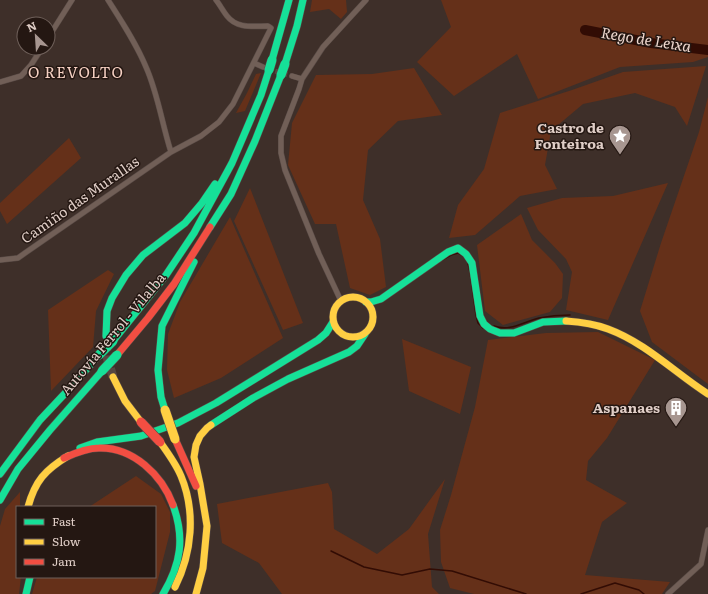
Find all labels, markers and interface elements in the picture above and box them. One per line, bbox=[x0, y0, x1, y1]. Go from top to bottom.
north arrow bbox=[16, 16, 56, 56]
text: N bbox=[24, 17, 39, 35]
water label: Rego de Leixa bbox=[600, 20, 693, 57]
district label: O REVOLTO bbox=[28, 60, 124, 83]
place label: Castro de Fonteiroa bbox=[535, 117, 605, 153]
place icon: Castro de Fonteiroa bbox=[607, 123, 633, 156]
street label: Camiño das Murallas bbox=[16, 151, 143, 248]
street label: Autovía Ferrol - Vilalba bbox=[55, 267, 170, 399]
building icon: Aspanaes bbox=[663, 395, 689, 428]
place label: Aspanaes bbox=[593, 397, 660, 417]
legend bbox=[16, 506, 156, 578]
text: Fast bbox=[52, 512, 76, 530]
text: Slow bbox=[52, 532, 81, 550]
text: Jam bbox=[52, 552, 77, 570]

